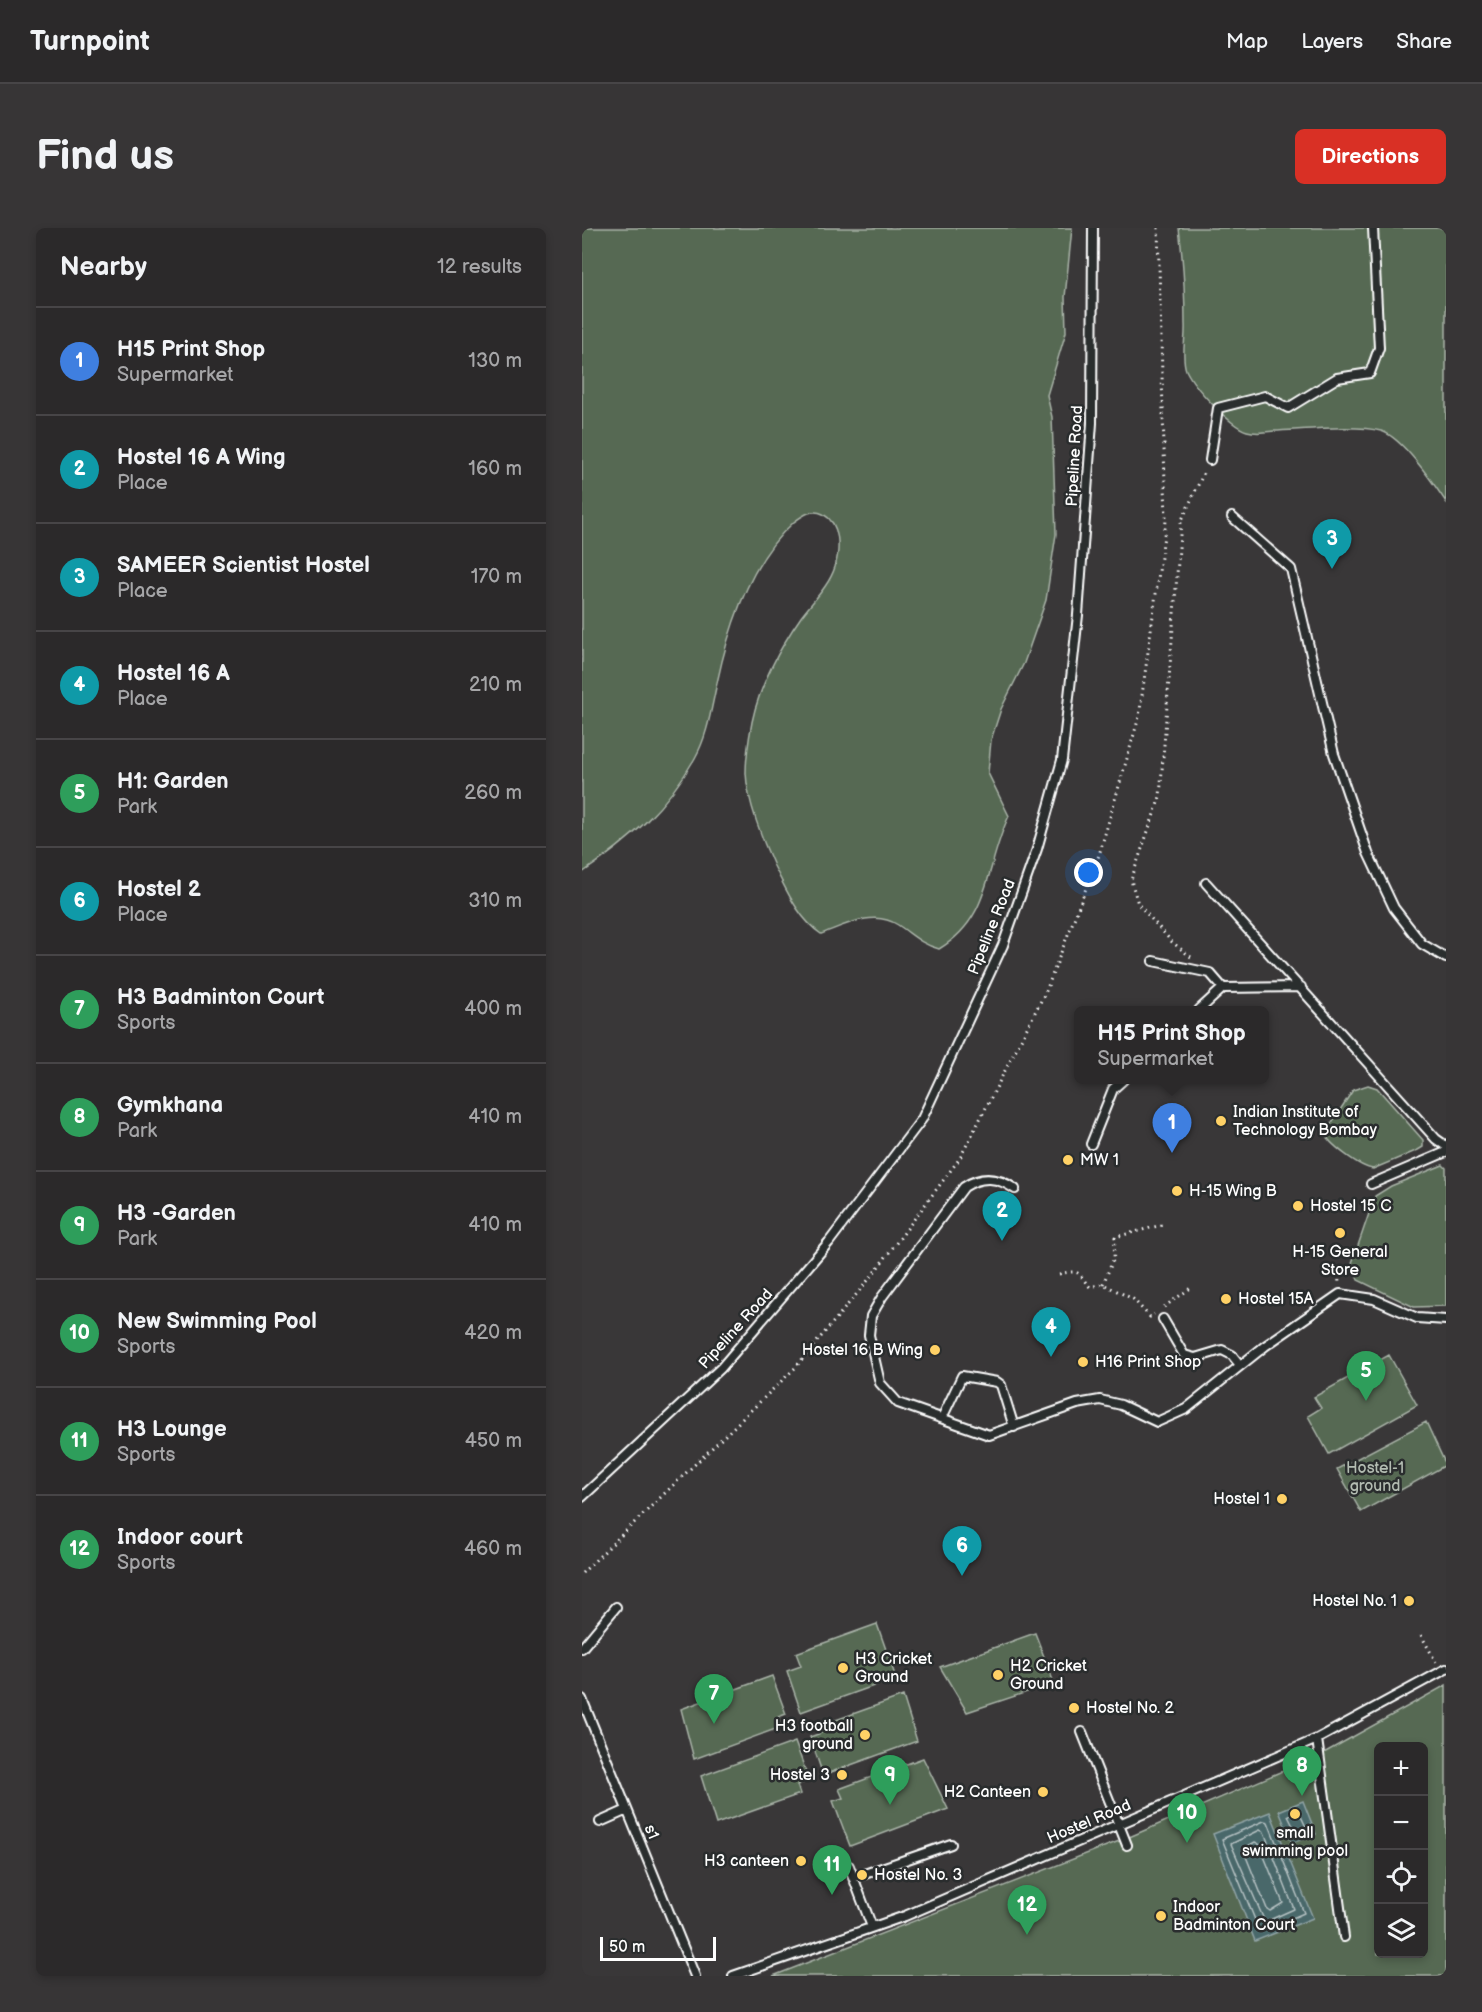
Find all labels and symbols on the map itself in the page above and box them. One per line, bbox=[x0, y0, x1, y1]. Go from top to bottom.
street label: Pipeline Road bbox=[1063, 405, 1087, 507]
pin: 3 bbox=[1312, 520, 1352, 569]
your location bbox=[1074, 858, 1103, 887]
street label: Pipeline Road bbox=[964, 876, 1020, 978]
place label: Indian Institute of Technology Bombay bbox=[1233, 1103, 1378, 1140]
pin: 1 bbox=[1152, 1104, 1192, 1153]
marker: Indian Institute of Technology Bombay bbox=[1214, 1114, 1228, 1128]
place label: MW 1 bbox=[1080, 1151, 1119, 1170]
marker: MW 1 bbox=[1061, 1153, 1075, 1167]
place label: H-15 Wing B bbox=[1189, 1182, 1277, 1201]
marker: H-15 Wing B bbox=[1170, 1184, 1184, 1198]
pin: 2 bbox=[982, 1192, 1022, 1241]
place label: Hostel 15 C bbox=[1310, 1197, 1392, 1216]
marker: Hostel 15 C bbox=[1291, 1199, 1305, 1213]
marker: H-15 General Store bbox=[1333, 1226, 1347, 1240]
place label: H-15 General Store bbox=[1292, 1243, 1388, 1280]
street label: Pipeline Road bbox=[695, 1285, 777, 1373]
place label: Hostel 15A bbox=[1238, 1290, 1314, 1309]
marker: Hostel 15A bbox=[1219, 1292, 1233, 1306]
pin: 4 bbox=[1032, 1308, 1070, 1357]
place label: Hostel 16 B Wing bbox=[802, 1341, 923, 1360]
marker: Hostel 16 B Wing bbox=[928, 1343, 942, 1357]
pin: 5 bbox=[1346, 1352, 1386, 1401]
place label: H16 Print Shop bbox=[1095, 1353, 1201, 1372]
marker: H16 Print Shop bbox=[1076, 1355, 1090, 1369]
park label: Hostel-1 ground bbox=[1346, 1459, 1404, 1496]
place label: Hostel 1 bbox=[1213, 1490, 1270, 1509]
marker: Hostel 1 bbox=[1275, 1492, 1289, 1506]
pin: 6 bbox=[942, 1526, 982, 1576]
place label: Hostel No. 1 bbox=[1312, 1592, 1397, 1611]
marker: Hostel No. 1 bbox=[1402, 1594, 1416, 1608]
place label: H3 Cricket Ground bbox=[855, 1650, 932, 1687]
place label: H2 Cricket Ground bbox=[1010, 1657, 1087, 1694]
marker: H3 Cricket Ground bbox=[836, 1661, 850, 1675]
marker: H2 Cricket Ground bbox=[991, 1668, 1005, 1682]
pin: 7 bbox=[694, 1674, 734, 1724]
place label: Hostel No. 2 bbox=[1086, 1699, 1175, 1718]
marker: Hostel No. 2 bbox=[1067, 1701, 1081, 1715]
place label: H3 football ground bbox=[775, 1717, 853, 1754]
marker: H3 football ground bbox=[858, 1728, 872, 1742]
pin: 8 bbox=[1282, 1746, 1322, 1796]
pin: 9 bbox=[870, 1756, 910, 1805]
place label: Hostel 3 bbox=[770, 1766, 830, 1785]
marker: Hostel 3 bbox=[835, 1768, 849, 1782]
place label: H2 Canteen bbox=[944, 1783, 1031, 1802]
marker: H2 Canteen bbox=[1036, 1785, 1050, 1799]
pin: 10 bbox=[1168, 1794, 1206, 1843]
street label: Hostel Road bbox=[1044, 1796, 1134, 1848]
marker: small swimming pool bbox=[1288, 1807, 1302, 1821]
street label: s1 bbox=[640, 1822, 662, 1842]
place label: small swimming pool bbox=[1242, 1824, 1348, 1861]
pin: 11 bbox=[812, 1846, 852, 1895]
place label: H3 canteen bbox=[704, 1852, 789, 1871]
marker: H3 canteen bbox=[794, 1854, 808, 1868]
place label: Hostel No. 3 bbox=[874, 1866, 963, 1885]
marker: Hostel No. 3 bbox=[855, 1868, 869, 1882]
pin: 12 bbox=[1008, 1886, 1046, 1935]
place label: Indoor Badminton Court bbox=[1173, 1898, 1295, 1935]
marker: Indoor Badminton Court bbox=[1154, 1909, 1168, 1923]
scale bar bbox=[600, 1934, 716, 1962]

